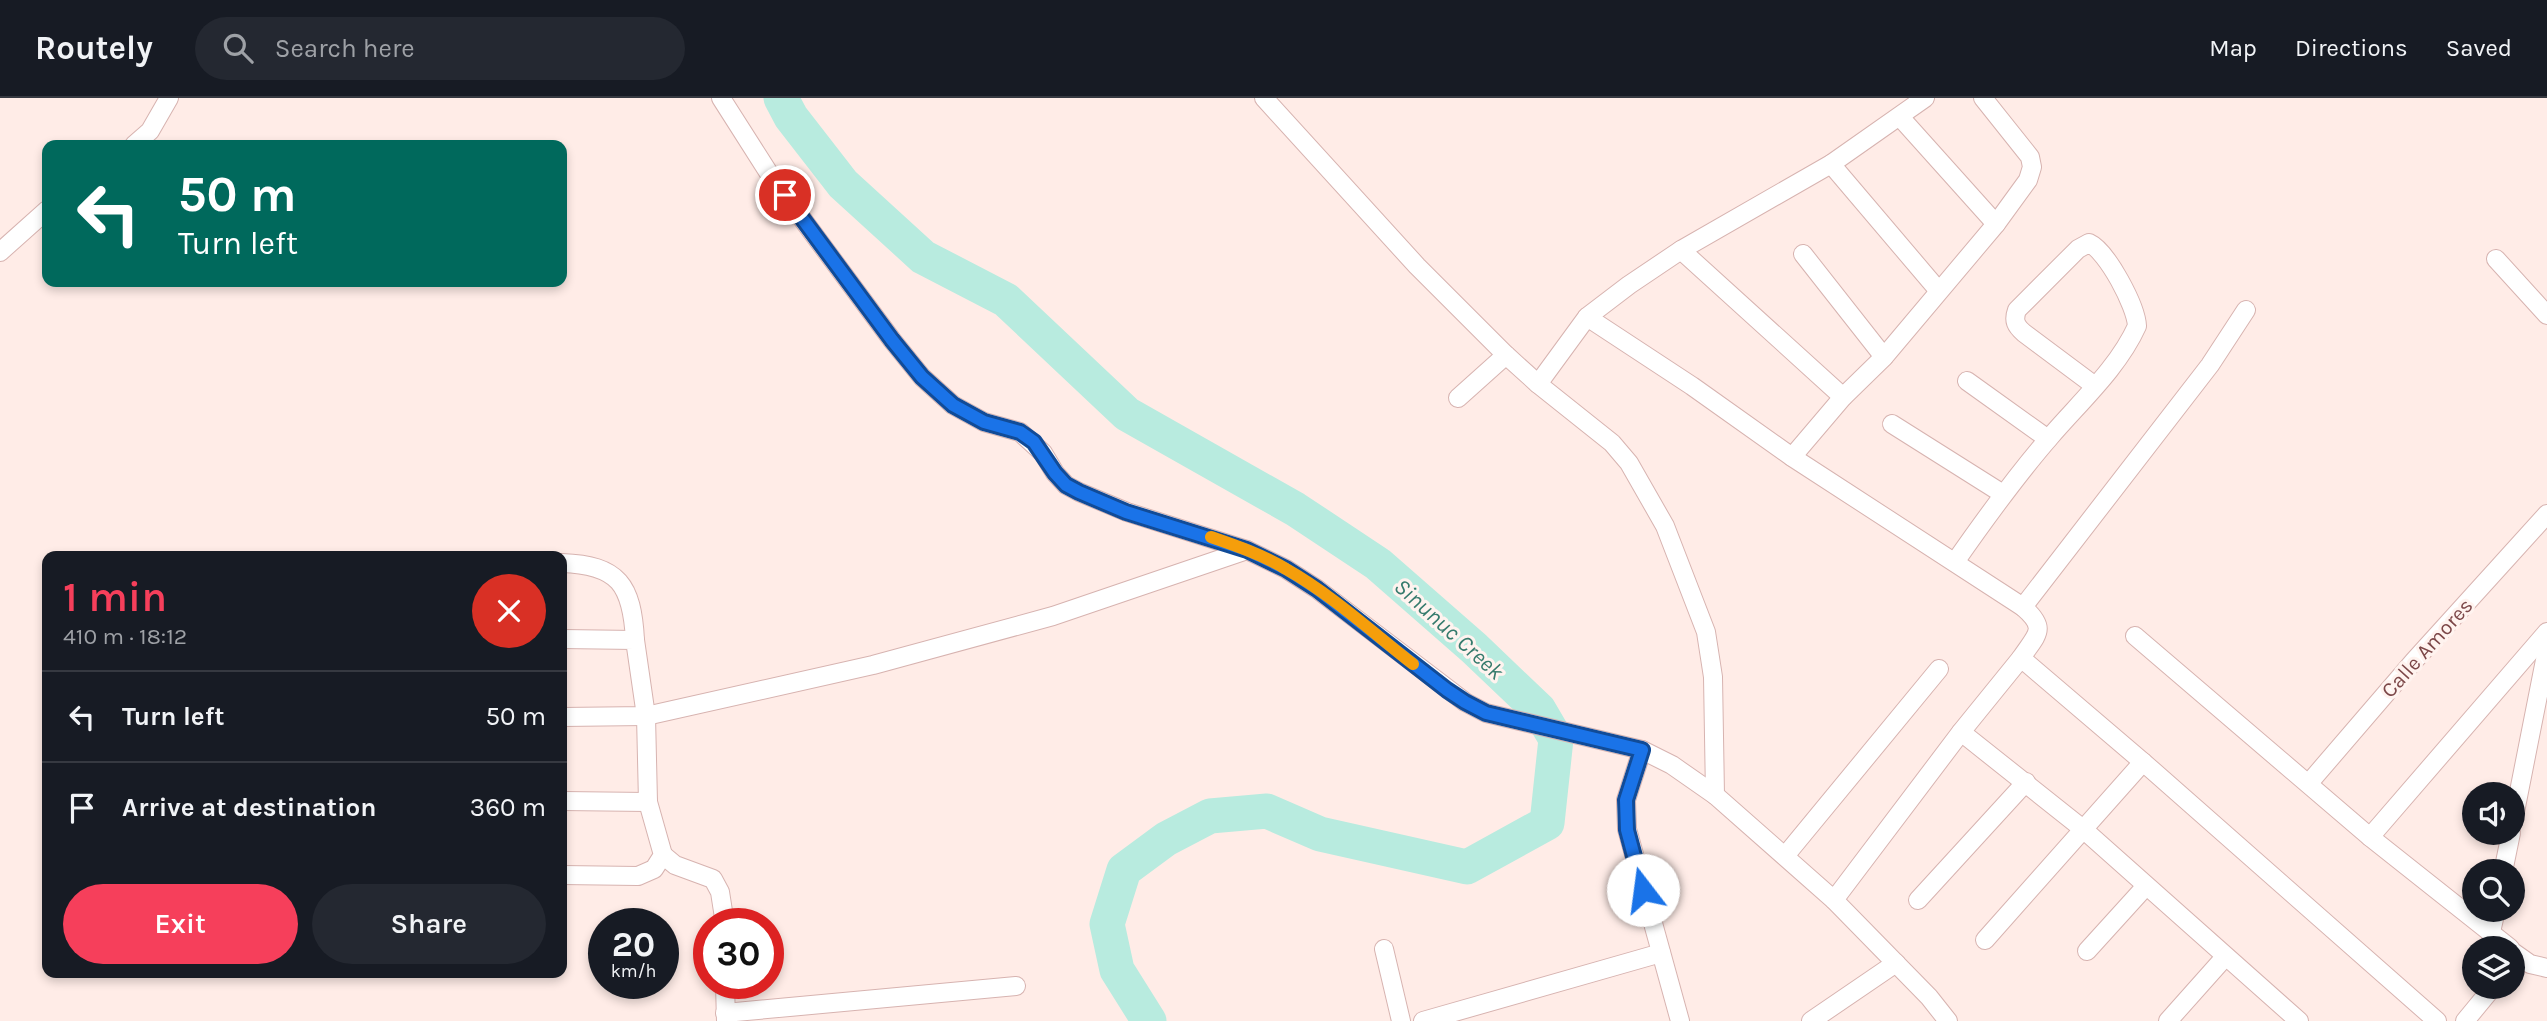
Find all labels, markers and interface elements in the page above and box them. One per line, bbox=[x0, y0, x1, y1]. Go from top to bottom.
search box bbox=[195, 17, 685, 80]
text: Routely bbox=[35, 29, 153, 67]
icon: search bbox=[219, 29, 257, 67]
text: Search here bbox=[275, 33, 415, 64]
text: Map bbox=[2209, 34, 2257, 62]
text: Directions bbox=[2295, 34, 2408, 62]
text: Saved bbox=[2446, 34, 2512, 62]
pin bbox=[755, 165, 815, 225]
text: 50 m bbox=[178, 166, 296, 223]
icon: left bbox=[63, 168, 154, 259]
icon: arrive bbox=[766, 176, 804, 214]
text: Turn left bbox=[178, 225, 298, 262]
text: 1 min bbox=[63, 572, 167, 622]
water label: Sinunuc Creek bbox=[1389, 573, 1509, 685]
button: close bbox=[472, 574, 546, 648]
street label: Calle Amores bbox=[2376, 594, 2478, 702]
text: 410 m · 18:12 bbox=[63, 623, 187, 650]
icon: left bbox=[63, 698, 101, 736]
text: Turn left bbox=[122, 701, 224, 732]
text: 50 m bbox=[485, 701, 546, 732]
map controls bbox=[2462, 782, 2525, 999]
button: sound bbox=[2462, 782, 2525, 845]
icon: arrive bbox=[63, 789, 101, 827]
text: Arrive at destination bbox=[122, 792, 376, 823]
text: 360 m bbox=[470, 792, 546, 823]
position arrow bbox=[1606, 853, 1680, 927]
button: search bbox=[2462, 859, 2525, 922]
button: Exit bbox=[63, 884, 298, 964]
button: Share bbox=[312, 884, 546, 964]
speed limit sign: 30 bbox=[693, 908, 784, 999]
text: 20 bbox=[612, 924, 655, 965]
button: layers bbox=[2462, 936, 2525, 999]
text: km/h bbox=[611, 960, 656, 982]

